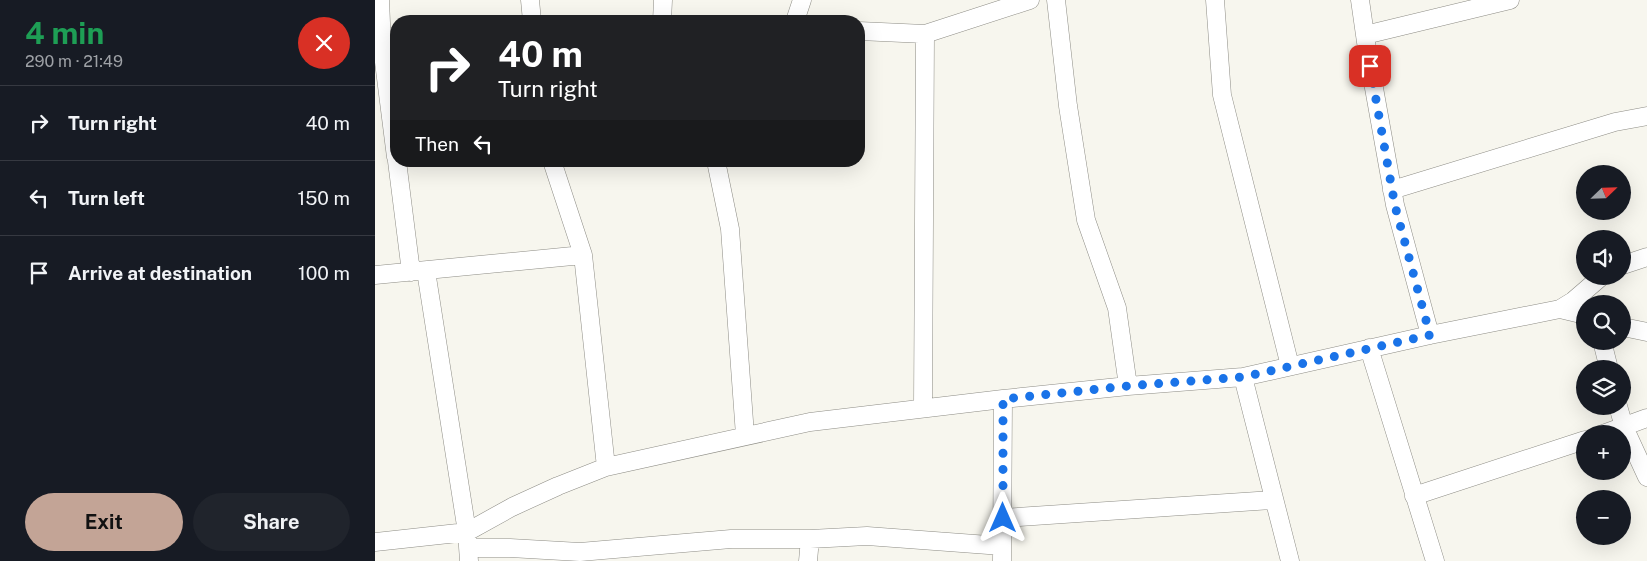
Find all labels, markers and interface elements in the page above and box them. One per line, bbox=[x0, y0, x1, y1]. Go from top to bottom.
text: 4 min bbox=[25, 15, 104, 51]
button: close bbox=[298, 17, 350, 69]
text: 40 m bbox=[498, 34, 583, 75]
icon: right bbox=[415, 35, 480, 100]
pin bbox=[1349, 45, 1391, 87]
text: 290 m · 21:49 bbox=[25, 52, 123, 71]
icon: arrive bbox=[1356, 52, 1384, 80]
text: Turn right bbox=[498, 76, 598, 102]
icon: right bbox=[25, 109, 53, 137]
text: Turn right bbox=[68, 112, 157, 134]
text: 40 m bbox=[305, 112, 350, 134]
icon: left bbox=[469, 130, 497, 158]
text: Then bbox=[415, 133, 459, 155]
north arrow bbox=[1576, 165, 1631, 220]
map controls bbox=[1576, 165, 1631, 545]
icon: left bbox=[25, 184, 53, 212]
text: Turn left bbox=[68, 187, 145, 209]
text: 150 m bbox=[297, 187, 350, 209]
button: sound bbox=[1576, 230, 1631, 285]
icon: arrive bbox=[25, 259, 53, 287]
text: Arrive at destination bbox=[68, 262, 252, 284]
text: 100 m bbox=[298, 262, 350, 284]
button: search bbox=[1576, 295, 1631, 350]
button: layers bbox=[1576, 360, 1631, 415]
button: + bbox=[1576, 425, 1631, 480]
button: − bbox=[1576, 490, 1631, 545]
position arrow bbox=[976, 491, 1028, 543]
button: Exit bbox=[25, 493, 183, 551]
button: Share bbox=[193, 493, 350, 551]

